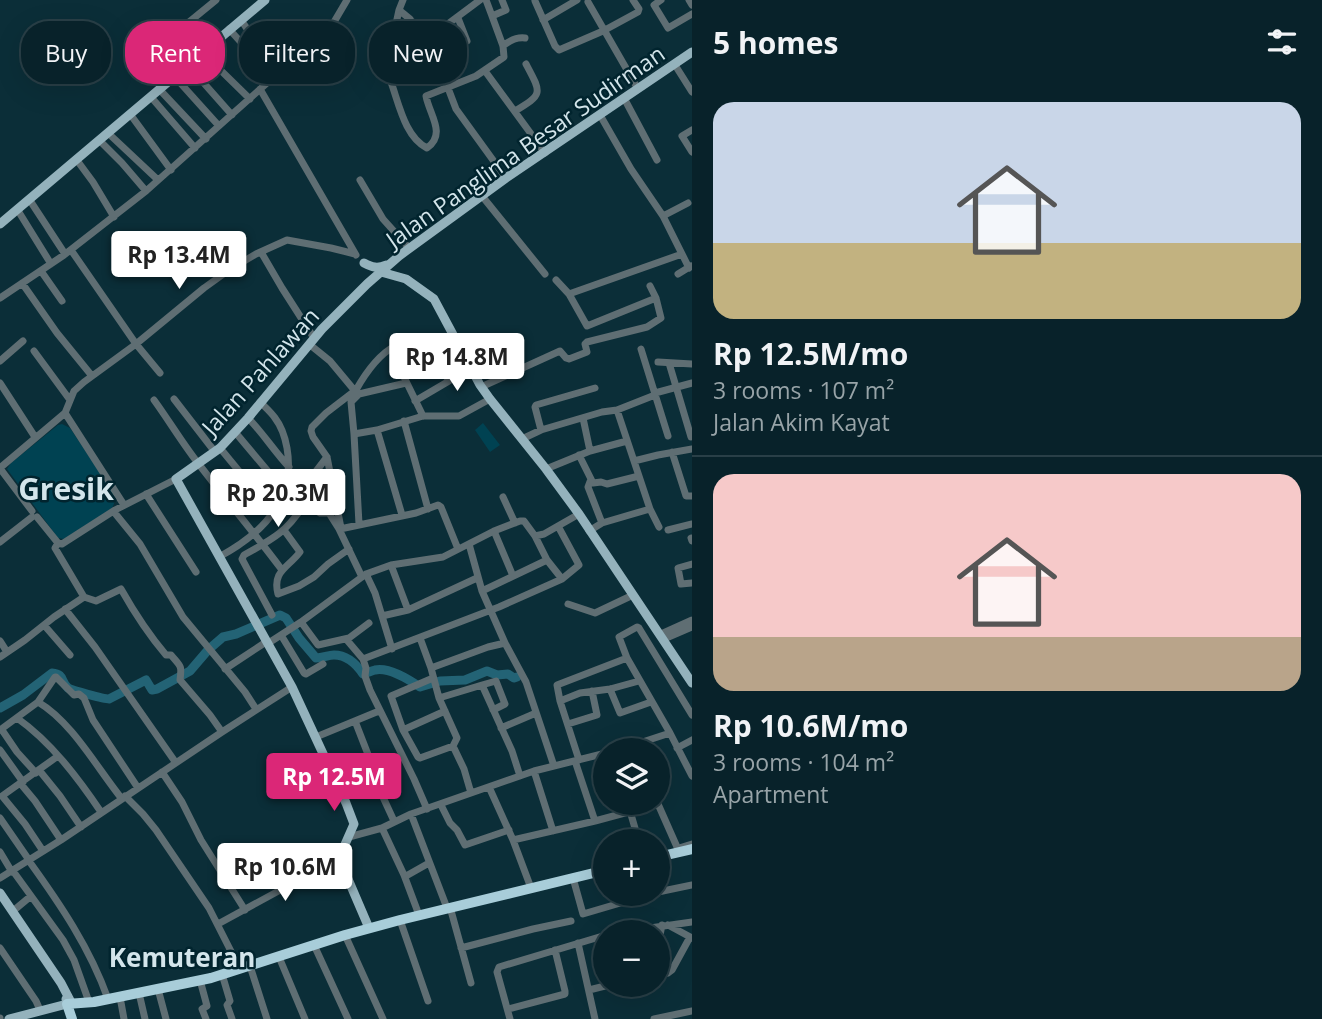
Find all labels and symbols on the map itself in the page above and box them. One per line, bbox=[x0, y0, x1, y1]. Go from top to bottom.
street label: Jalan Panglima Besar Sudirman bbox=[378, 37, 671, 256]
pin: Rp 13.4M bbox=[107, 232, 251, 291]
street label: Jalan Pahlawan bbox=[193, 300, 326, 443]
pin: Rp 14.8M bbox=[385, 334, 529, 393]
district label: Gresik bbox=[18, 468, 114, 509]
pin: Rp 20.3M bbox=[206, 470, 350, 529]
pin: Rp 12.5M bbox=[262, 754, 406, 813]
pin: Rp 10.6M bbox=[213, 844, 357, 903]
district label: Kemuteran bbox=[109, 939, 255, 975]

